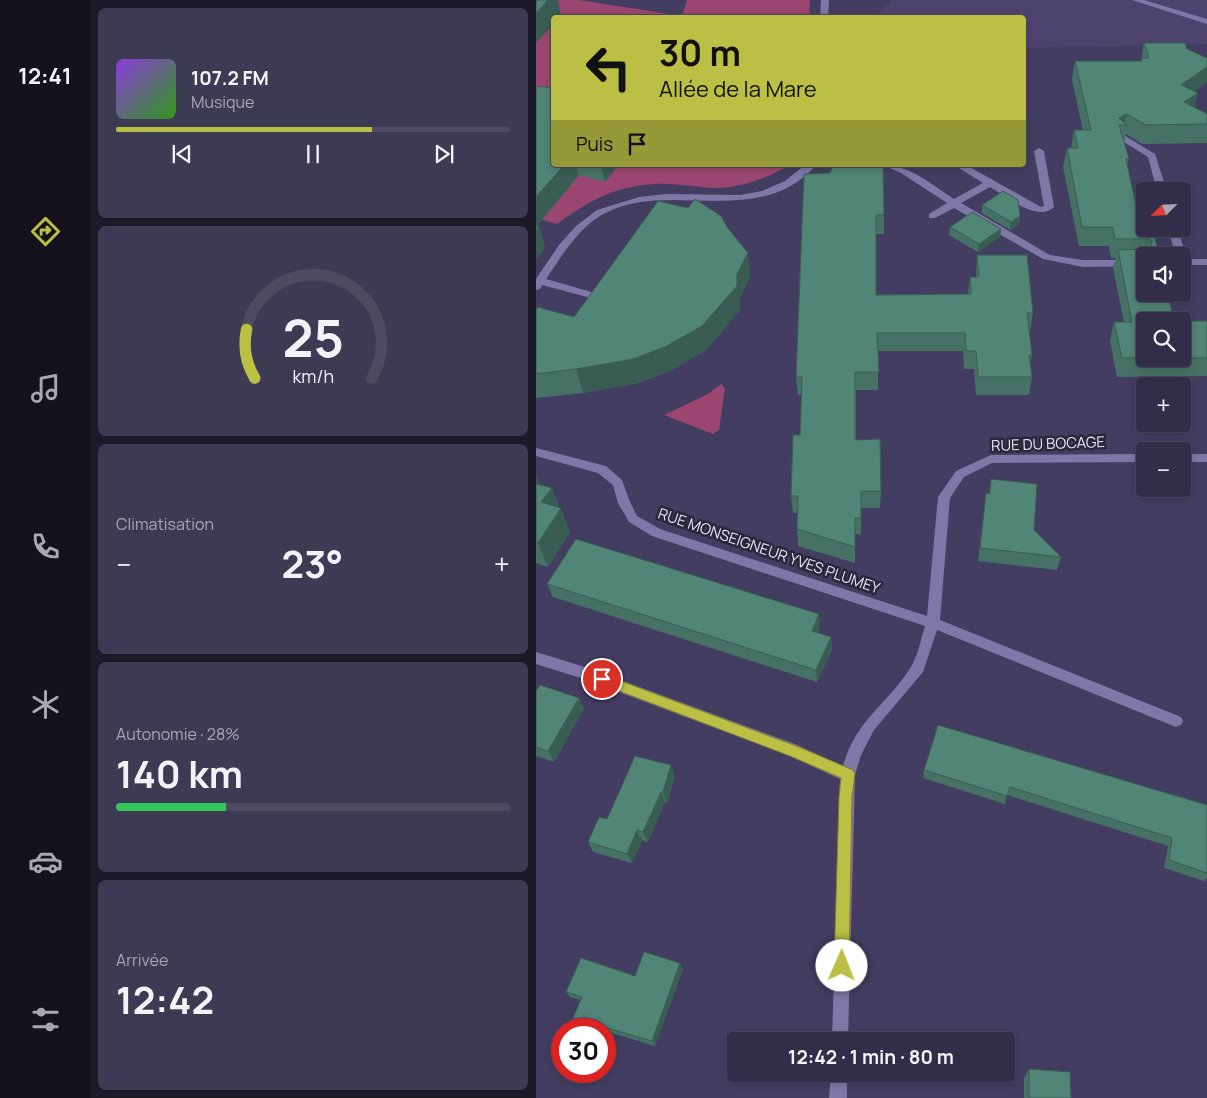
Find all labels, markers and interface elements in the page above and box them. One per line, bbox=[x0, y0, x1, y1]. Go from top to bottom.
text: 30 m bbox=[659, 29, 741, 77]
icon: left bbox=[576, 35, 641, 100]
text: 12:41 bbox=[18, 61, 72, 91]
text: 107.2 FM bbox=[191, 65, 269, 91]
text: Allée de la Mare bbox=[659, 74, 817, 104]
text: Musique bbox=[191, 91, 254, 113]
icon: arrive bbox=[623, 130, 651, 158]
text: Puis bbox=[576, 131, 613, 157]
icon: previous bbox=[168, 140, 196, 168]
icon: pause bbox=[299, 140, 327, 168]
icon: next bbox=[430, 140, 458, 168]
north arrow bbox=[1136, 182, 1191, 238]
map controls bbox=[1136, 182, 1191, 497]
icon: directions bbox=[28, 214, 63, 249]
button: sound bbox=[1136, 247, 1191, 302]
text: 25 bbox=[282, 302, 344, 373]
button: search bbox=[1136, 312, 1191, 367]
text: km/h bbox=[292, 364, 334, 388]
icon: music bbox=[28, 371, 63, 406]
button: + bbox=[1136, 377, 1191, 432]
street label: RUE DU BOCAGE bbox=[991, 431, 1105, 456]
button: − bbox=[1136, 442, 1191, 497]
street label: RUE MONSEIGNEUR YVES PLUMEY bbox=[655, 503, 884, 599]
text: Climatisation bbox=[116, 513, 214, 535]
icon: phone bbox=[28, 529, 63, 564]
text: 23° bbox=[282, 537, 343, 589]
text: − bbox=[116, 545, 131, 583]
text: + bbox=[494, 545, 510, 583]
pin bbox=[581, 658, 623, 700]
icon: arrive bbox=[588, 665, 616, 693]
icon: climate bbox=[28, 687, 63, 722]
text: Autonomie · 28% bbox=[116, 723, 240, 745]
text: 140 km bbox=[116, 747, 243, 799]
icon: car bbox=[28, 844, 63, 879]
position arrow bbox=[815, 939, 867, 991]
text: Arrivée bbox=[116, 949, 168, 971]
text: 12:42 bbox=[116, 973, 214, 1025]
icon: filters bbox=[28, 1002, 63, 1037]
speed limit sign: 30 bbox=[551, 1018, 616, 1083]
text: 12:42 · 1 min · 80 m bbox=[788, 1044, 954, 1070]

